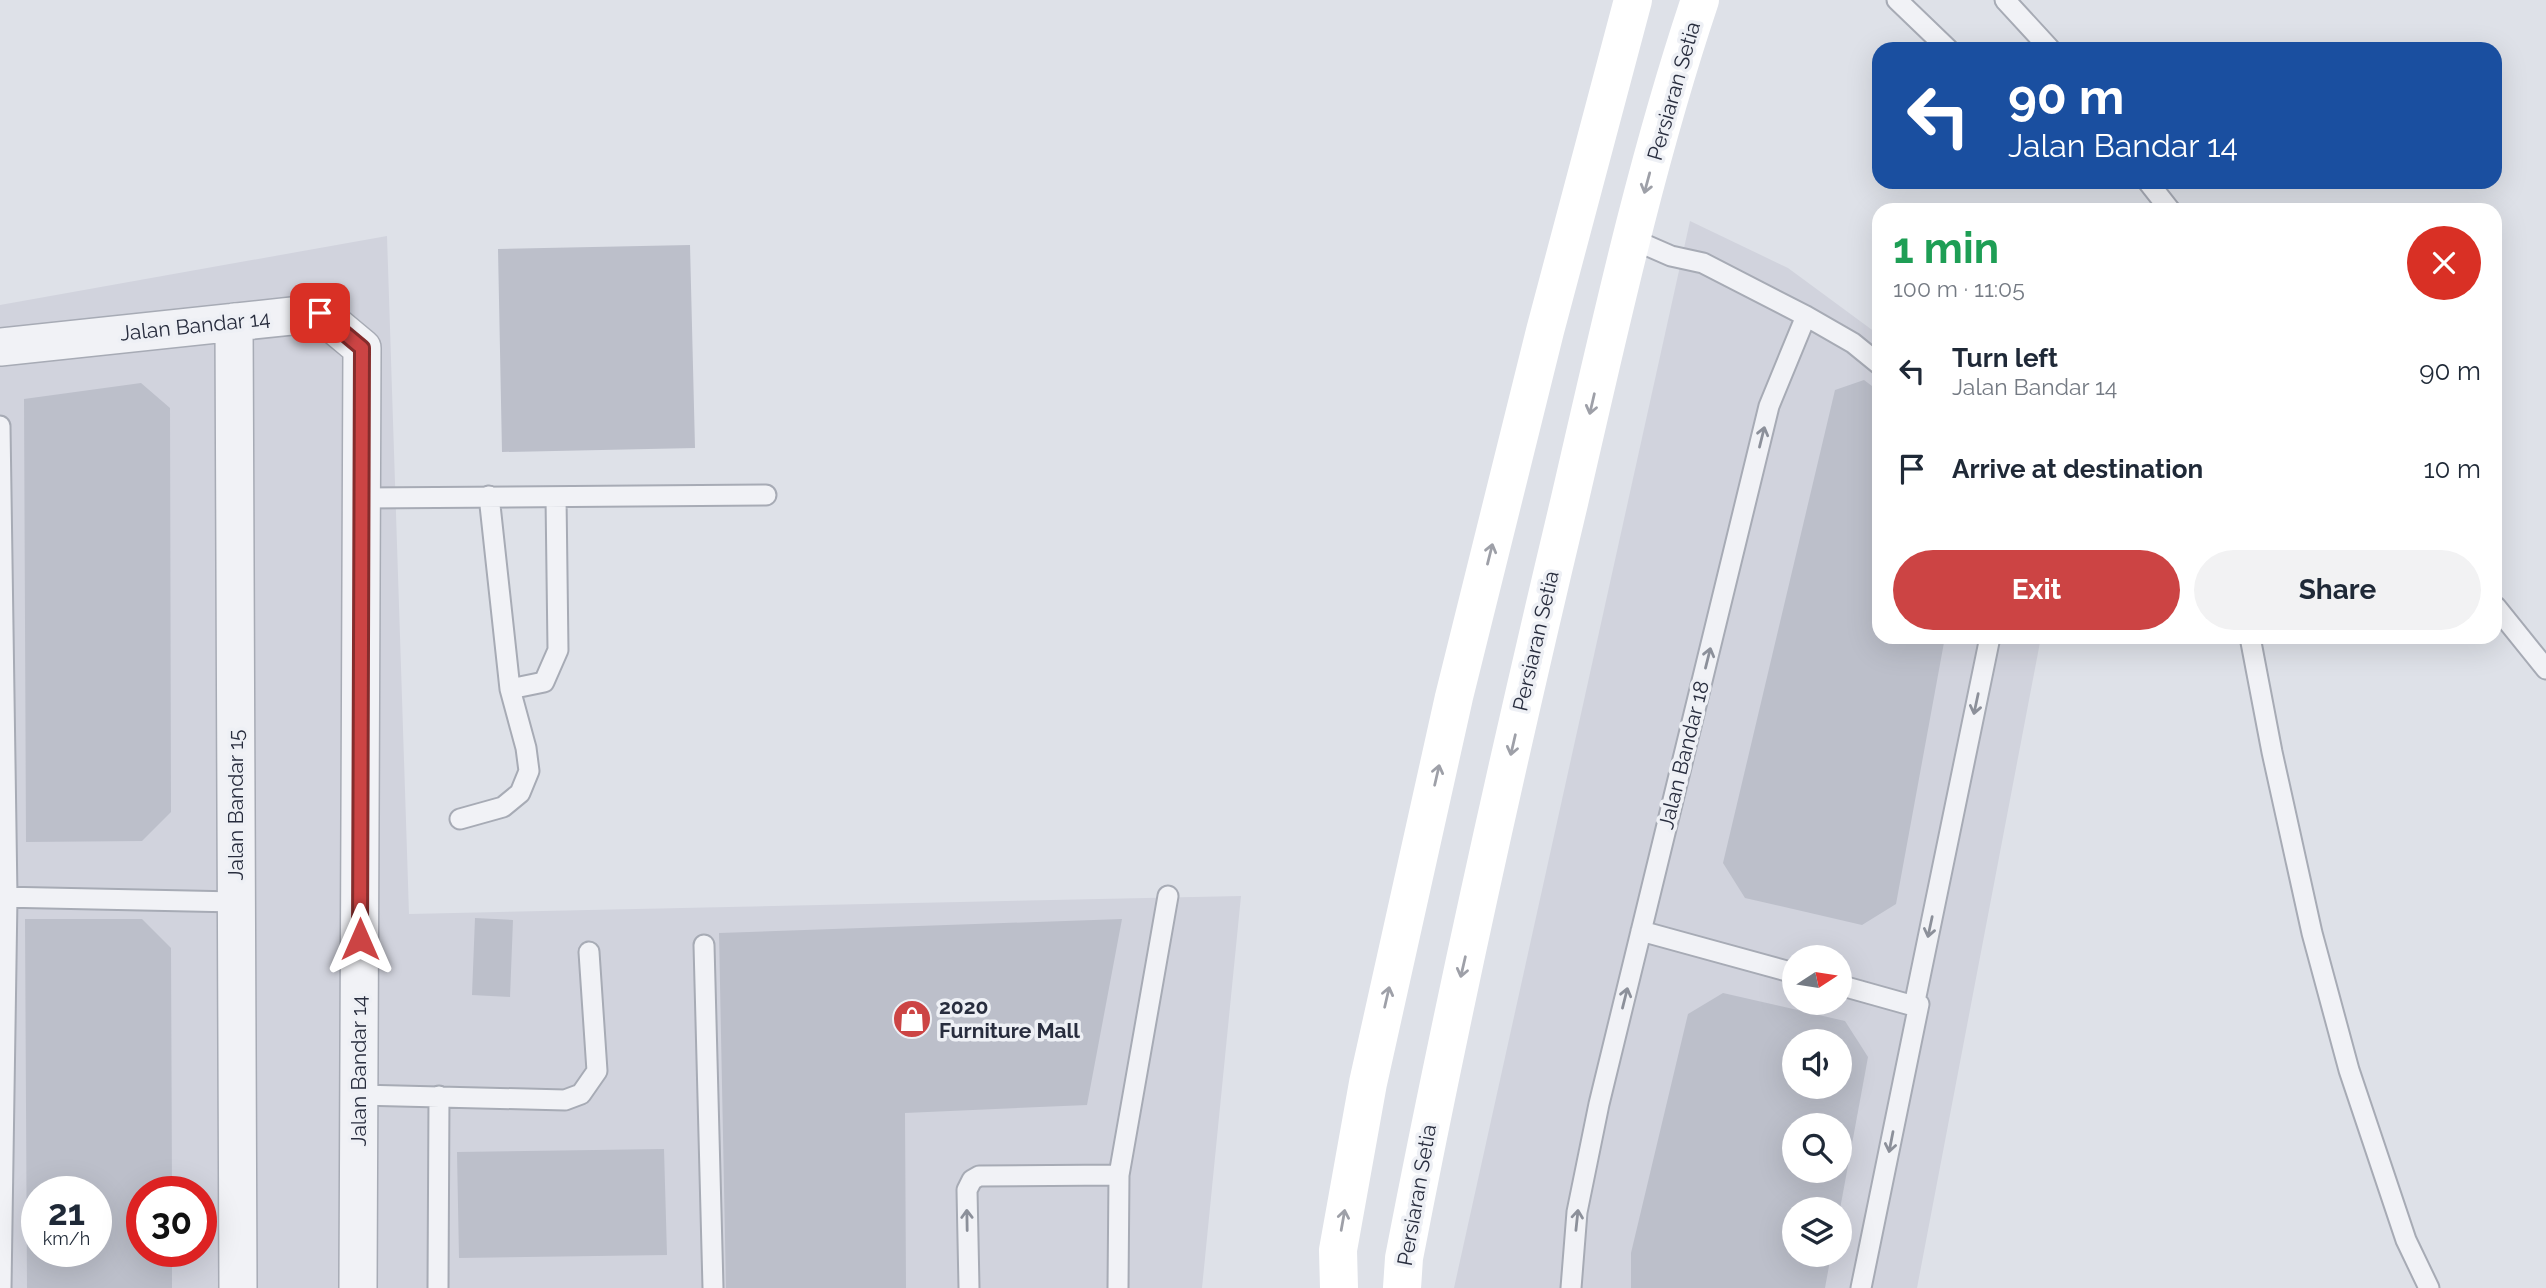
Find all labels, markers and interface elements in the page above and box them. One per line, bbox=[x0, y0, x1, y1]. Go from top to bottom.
street label: Persiaran Setia bbox=[1642, 19, 1705, 163]
text: 90 m bbox=[2008, 68, 2124, 125]
icon: left bbox=[1893, 70, 1984, 161]
text: Jalan Bandar 14 bbox=[2008, 127, 2238, 164]
one-way arrow bbox=[1640, 171, 1653, 194]
text: 1 min bbox=[1893, 224, 1999, 273]
button: close bbox=[2407, 226, 2481, 300]
text: 100 m · 11:05 bbox=[1893, 275, 2025, 302]
pin bbox=[290, 283, 350, 343]
icon: arrive bbox=[301, 294, 339, 332]
street label: Jalan Bandar 14 bbox=[119, 305, 271, 346]
text: Turn left bbox=[1952, 343, 2058, 373]
icon: left bbox=[1893, 352, 1931, 390]
text: 90 m bbox=[2419, 356, 2481, 386]
text: Jalan Bandar 14 bbox=[1952, 373, 2117, 400]
one-way arrow bbox=[1585, 392, 1598, 415]
one-way arrow bbox=[1756, 426, 1769, 449]
icon: arrive bbox=[1893, 450, 1931, 488]
text: Arrive at destination bbox=[1952, 454, 2203, 484]
text: 10 m bbox=[2423, 454, 2481, 484]
one-way arrow bbox=[1484, 543, 1497, 566]
button: Exit bbox=[1893, 550, 2180, 630]
button: Share bbox=[2194, 550, 2481, 630]
street label: Persiaran Setia bbox=[1507, 568, 1564, 713]
one-way arrow bbox=[1702, 647, 1715, 670]
street label: Jalan Bandar 18 bbox=[1653, 678, 1714, 832]
one-way arrow bbox=[1969, 692, 1982, 715]
street label: Jalan Bandar 15 bbox=[223, 730, 248, 880]
one-way arrow bbox=[1505, 733, 1519, 756]
one-way arrow bbox=[1431, 764, 1444, 787]
position arrow bbox=[323, 902, 397, 976]
one-way arrow bbox=[1923, 915, 1937, 938]
north arrow bbox=[1782, 945, 1852, 1015]
map controls bbox=[1782, 945, 1852, 1267]
one-way arrow bbox=[1455, 955, 1469, 978]
one-way arrow bbox=[1381, 986, 1395, 1009]
one-way arrow bbox=[1619, 987, 1632, 1010]
place label: 2020 Furniture Mall bbox=[939, 994, 1080, 1043]
street label: Jalan Bandar 14 bbox=[346, 996, 371, 1147]
shop icon: 2020 Furniture Mall bbox=[891, 998, 933, 1040]
button: sound bbox=[1782, 1029, 1852, 1099]
button: search bbox=[1782, 1113, 1852, 1183]
street label: Persiaran Setia bbox=[1392, 1122, 1441, 1268]
one-way arrow bbox=[1883, 1130, 1897, 1153]
speed limit sign: 30 bbox=[126, 1176, 217, 1267]
text: 21 bbox=[48, 1192, 85, 1233]
button: layers bbox=[1782, 1197, 1852, 1267]
one-way arrow bbox=[961, 1209, 974, 1232]
one-way arrow bbox=[1337, 1209, 1351, 1232]
one-way arrow bbox=[1571, 1209, 1584, 1232]
text: km/h bbox=[43, 1228, 90, 1249]

